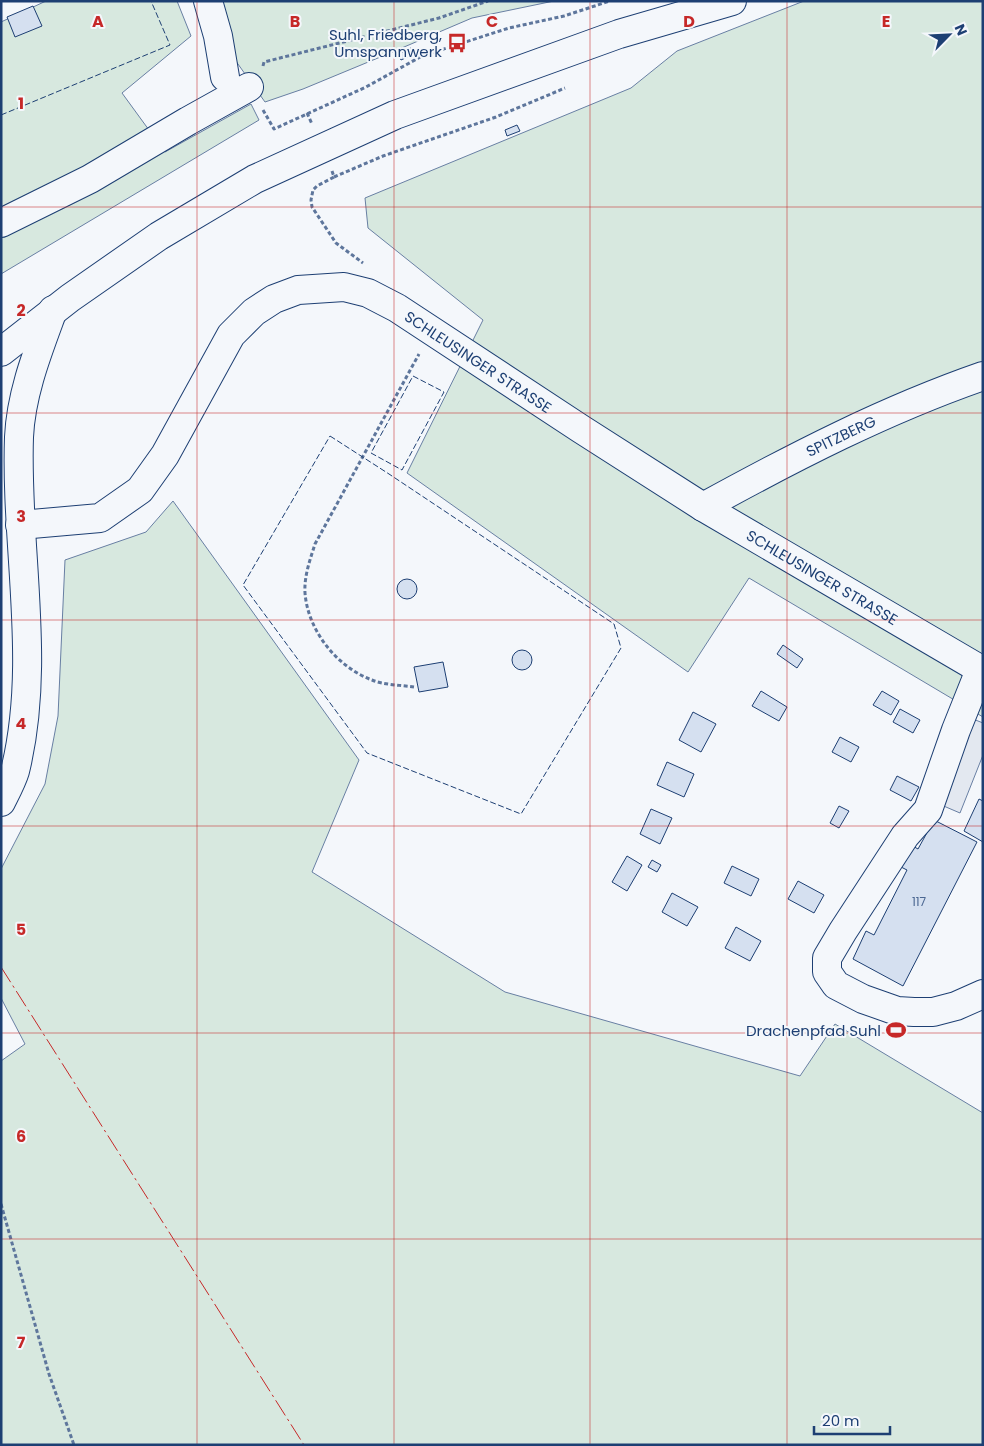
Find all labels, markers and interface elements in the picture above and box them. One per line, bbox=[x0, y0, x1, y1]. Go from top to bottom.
text: A bbox=[92, 10, 104, 33]
text: B bbox=[290, 10, 300, 33]
text: C bbox=[486, 10, 498, 33]
text: D bbox=[683, 10, 695, 33]
text: E bbox=[882, 10, 890, 33]
north arrow bbox=[924, 10, 974, 60]
text: N bbox=[950, 21, 972, 39]
place label: Suhl, Friedberg, Umspannwerk bbox=[329, 24, 442, 62]
bus stop icon: Suhl, Friedberg, Umspannwerk bbox=[446, 32, 468, 54]
text: 1 bbox=[18, 92, 24, 115]
text: 2 bbox=[16, 299, 26, 322]
street label: SCHLEUSINGER STRASSE bbox=[401, 305, 556, 418]
street label: SPITZBERG bbox=[802, 410, 879, 461]
text: 3 bbox=[16, 505, 26, 528]
street label: SCHLEUSINGER STRASSE bbox=[743, 524, 902, 630]
text: 4 bbox=[16, 712, 27, 735]
house number: 117 bbox=[912, 893, 927, 910]
text: 5 bbox=[16, 918, 26, 941]
sports icon: Drachenpfad Suhl bbox=[885, 1019, 907, 1041]
place label: Drachenpfad Suhl bbox=[746, 1020, 881, 1041]
text: 6 bbox=[16, 1125, 26, 1148]
text: 7 bbox=[17, 1331, 26, 1354]
scale bar bbox=[814, 1404, 890, 1436]
text: 20 m bbox=[822, 1410, 860, 1431]

